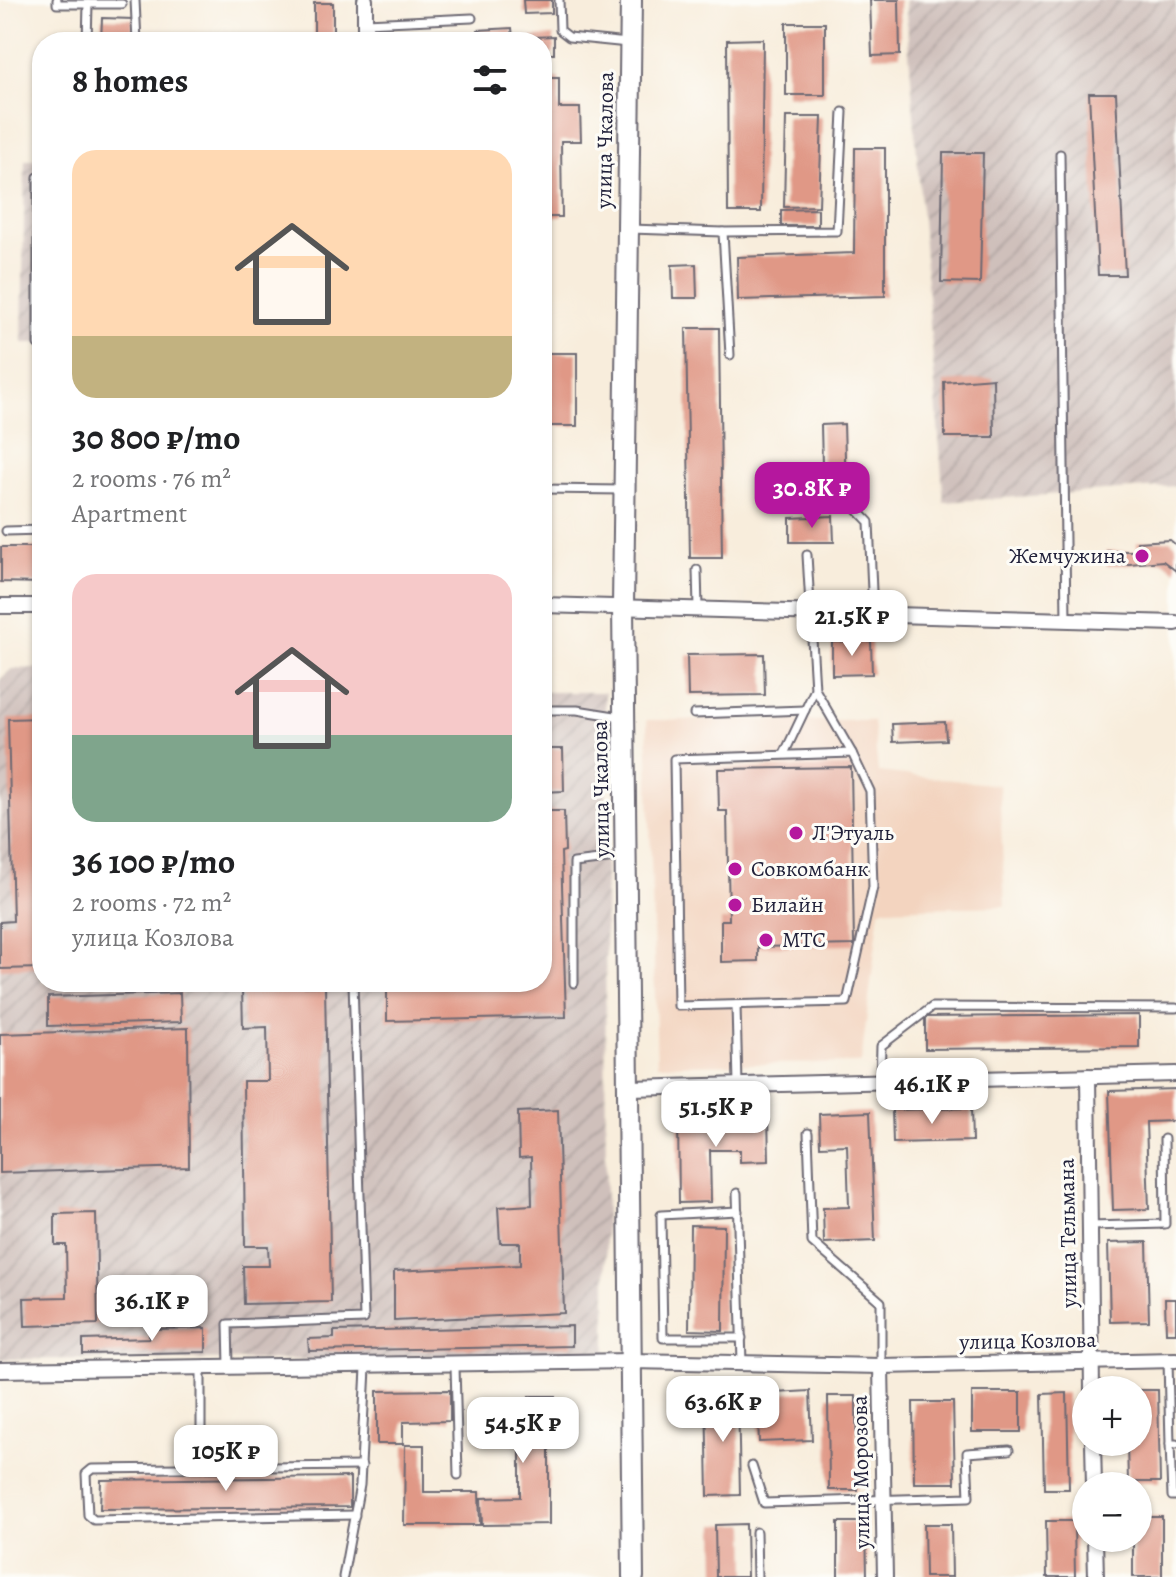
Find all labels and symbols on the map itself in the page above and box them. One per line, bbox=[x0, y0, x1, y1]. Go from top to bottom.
street label: улица Чкалова bbox=[589, 70, 621, 210]
pin: 30.8K ₽ bbox=[738, 462, 886, 530]
place label: Жемчужина bbox=[1009, 541, 1127, 571]
marker: Жемчужина bbox=[1133, 547, 1151, 565]
pin: 21.5K ₽ bbox=[778, 590, 926, 658]
street label: улица Чкалова bbox=[585, 719, 617, 859]
place label: Л'Этуаль bbox=[812, 818, 894, 848]
marker: Л'Этуаль bbox=[787, 824, 805, 842]
place label: Совкомбанк bbox=[751, 854, 869, 884]
marker: Совкомбанк bbox=[726, 860, 744, 878]
place label: Билайн bbox=[751, 890, 824, 920]
marker: Билайн bbox=[726, 896, 744, 914]
place label: МТС bbox=[782, 925, 826, 955]
marker: МТС bbox=[757, 931, 775, 949]
pin: 46.1K ₽ bbox=[858, 1058, 1006, 1126]
pin: 51.5K ₽ bbox=[642, 1081, 790, 1149]
street label: улица Тельмана bbox=[1052, 1157, 1084, 1309]
pin: 36.1K ₽ bbox=[78, 1275, 226, 1343]
street label: улица Козлова bbox=[958, 1325, 1098, 1357]
pin: 63.6K ₽ bbox=[649, 1376, 797, 1444]
street label: улица Морозова bbox=[845, 1394, 877, 1550]
pin: 54.5K ₽ bbox=[449, 1397, 597, 1465]
pin: 105K ₽ bbox=[161, 1425, 291, 1493]

